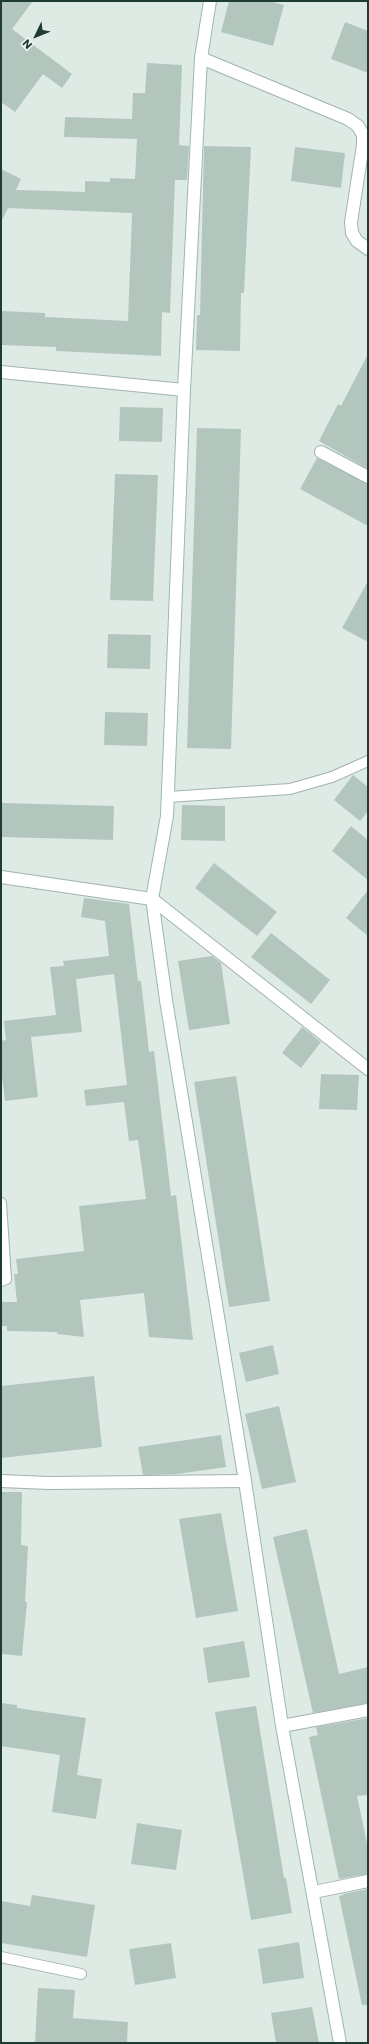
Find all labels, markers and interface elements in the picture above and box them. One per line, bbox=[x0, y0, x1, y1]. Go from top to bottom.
north arrow bbox=[16, 16, 56, 56]
text: N bbox=[19, 36, 36, 53]

